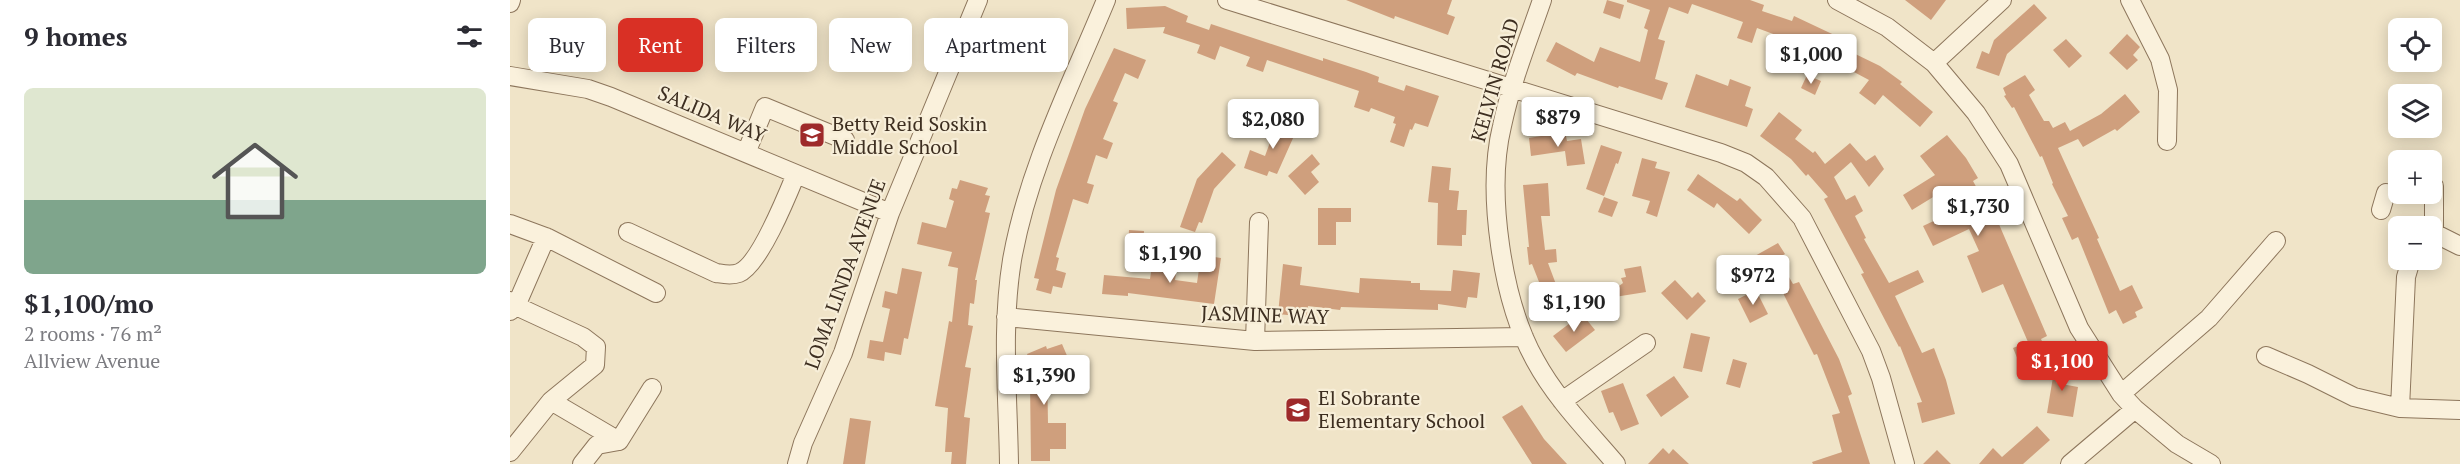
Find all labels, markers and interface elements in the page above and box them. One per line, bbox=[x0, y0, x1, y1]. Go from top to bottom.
street label: KELVIN ROAD bbox=[1464, 15, 1525, 145]
chip: Buy bbox=[528, 18, 606, 72]
chip: Rent bbox=[618, 18, 703, 72]
chip: Filters bbox=[715, 18, 817, 72]
chip: New bbox=[829, 18, 912, 72]
chip: Apartment bbox=[924, 18, 1068, 72]
map controls bbox=[2388, 18, 2442, 270]
button: locate bbox=[2388, 18, 2442, 72]
text: 9 homes bbox=[24, 19, 128, 53]
icon: filters bbox=[453, 20, 486, 53]
pin: $1,000 bbox=[1762, 34, 1860, 85]
text: $1,000 bbox=[1780, 40, 1842, 67]
street label: SALIDA WAY bbox=[654, 79, 771, 149]
button: layers bbox=[2388, 84, 2442, 138]
pin: $879 bbox=[1522, 97, 1594, 148]
pin: $2,080 bbox=[1224, 99, 1322, 150]
text: $879 bbox=[1535, 103, 1581, 130]
text: $2,080 bbox=[1242, 105, 1304, 132]
place label: Betty Reid Soskin Middle School bbox=[832, 110, 987, 160]
school or university icon: Betty Reid Soskin Middle School bbox=[797, 120, 827, 150]
icon: home bbox=[201, 127, 309, 235]
button: + bbox=[2388, 150, 2442, 204]
street label: LOMA LINDA AVENUE bbox=[797, 175, 892, 373]
pin: $1,730 bbox=[1929, 186, 2027, 237]
text: $1,730 bbox=[1947, 192, 2009, 219]
button: − bbox=[2388, 216, 2442, 270]
pin: $1,190 bbox=[1121, 233, 1219, 284]
text: $1,190 bbox=[1139, 239, 1201, 266]
pin: $972 bbox=[1717, 255, 1789, 306]
text: $972 bbox=[1730, 261, 1776, 288]
pin: $1,190 bbox=[1525, 282, 1623, 333]
text: $1,100/mo bbox=[24, 286, 154, 320]
text: $1,190 bbox=[1543, 288, 1605, 315]
street label: JASMINE WAY bbox=[1200, 299, 1330, 330]
text: 2 rooms · 76 m² bbox=[24, 320, 162, 347]
pin: $1,100 bbox=[2013, 341, 2111, 392]
text: Allview Avenue bbox=[24, 347, 160, 374]
text: $1,100 bbox=[2031, 347, 2093, 374]
pin: $1,390 bbox=[995, 355, 1093, 406]
text: $1,390 bbox=[1013, 361, 1075, 388]
place label: El Sobrante Elementary School bbox=[1318, 384, 1485, 434]
school or university icon: El Sobrante Elementary School bbox=[1283, 395, 1313, 425]

